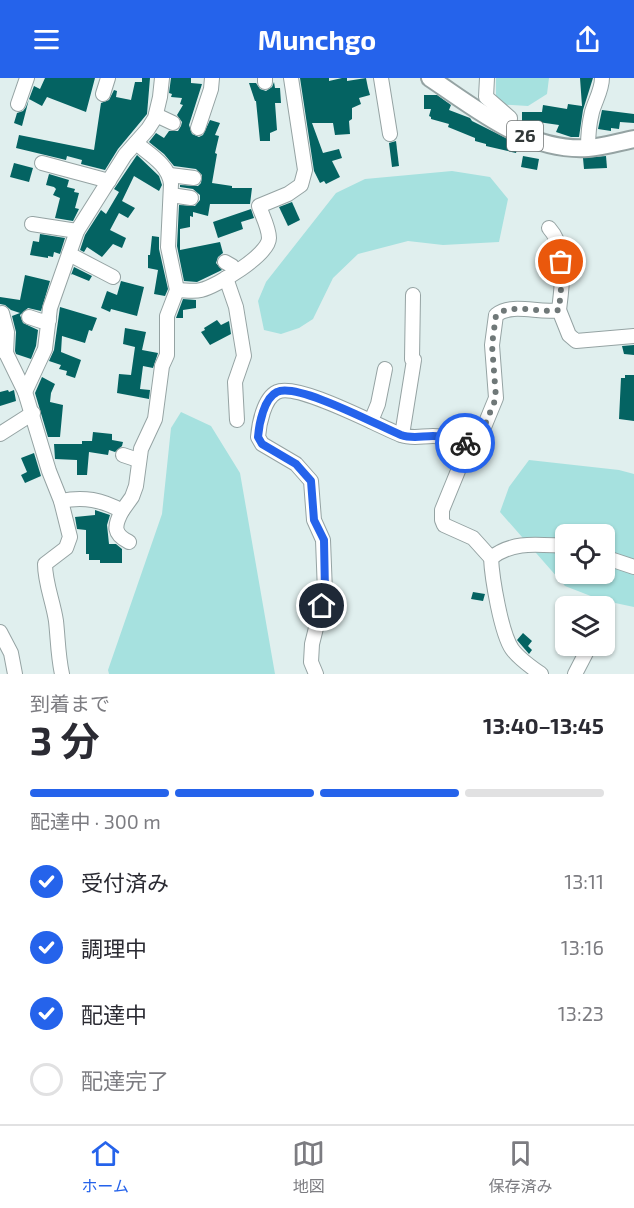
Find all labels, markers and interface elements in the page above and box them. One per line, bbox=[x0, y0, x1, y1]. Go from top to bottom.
icon: menu bbox=[30, 23, 63, 56]
text: Munchgo bbox=[258, 23, 376, 55]
icon: share bbox=[571, 23, 604, 56]
road number: 26 bbox=[507, 121, 543, 151]
pin bbox=[535, 236, 586, 287]
icon: bag bbox=[544, 245, 577, 278]
courier bbox=[435, 413, 495, 473]
icon: bike bbox=[449, 427, 482, 460]
map controls bbox=[555, 524, 615, 656]
button: locate bbox=[555, 524, 615, 584]
pin bbox=[296, 580, 347, 631]
icon: home bbox=[305, 589, 338, 622]
button: layers bbox=[555, 596, 615, 656]
text: 到着まで bbox=[30, 691, 110, 715]
text: 13:40–13:45 bbox=[483, 712, 604, 738]
text: 3 分 bbox=[30, 716, 100, 763]
text: 配達中 · 300 m bbox=[30, 809, 161, 833]
icon: check bbox=[30, 865, 63, 898]
text: 受付済み bbox=[81, 869, 169, 895]
text: 13:11 bbox=[564, 869, 604, 893]
icon: check bbox=[30, 931, 63, 964]
text: 調理中 bbox=[81, 935, 147, 961]
text: 13:16 bbox=[561, 935, 604, 959]
icon: check bbox=[30, 997, 63, 1030]
text: 配達中 bbox=[81, 1001, 147, 1027]
text: 13:23 bbox=[558, 1001, 604, 1025]
text: 配達完了 bbox=[81, 1067, 169, 1093]
tab: ホーム bbox=[82, 1137, 129, 1197]
tab: 地図 bbox=[292, 1137, 325, 1197]
tab: 保存済み bbox=[488, 1137, 552, 1197]

